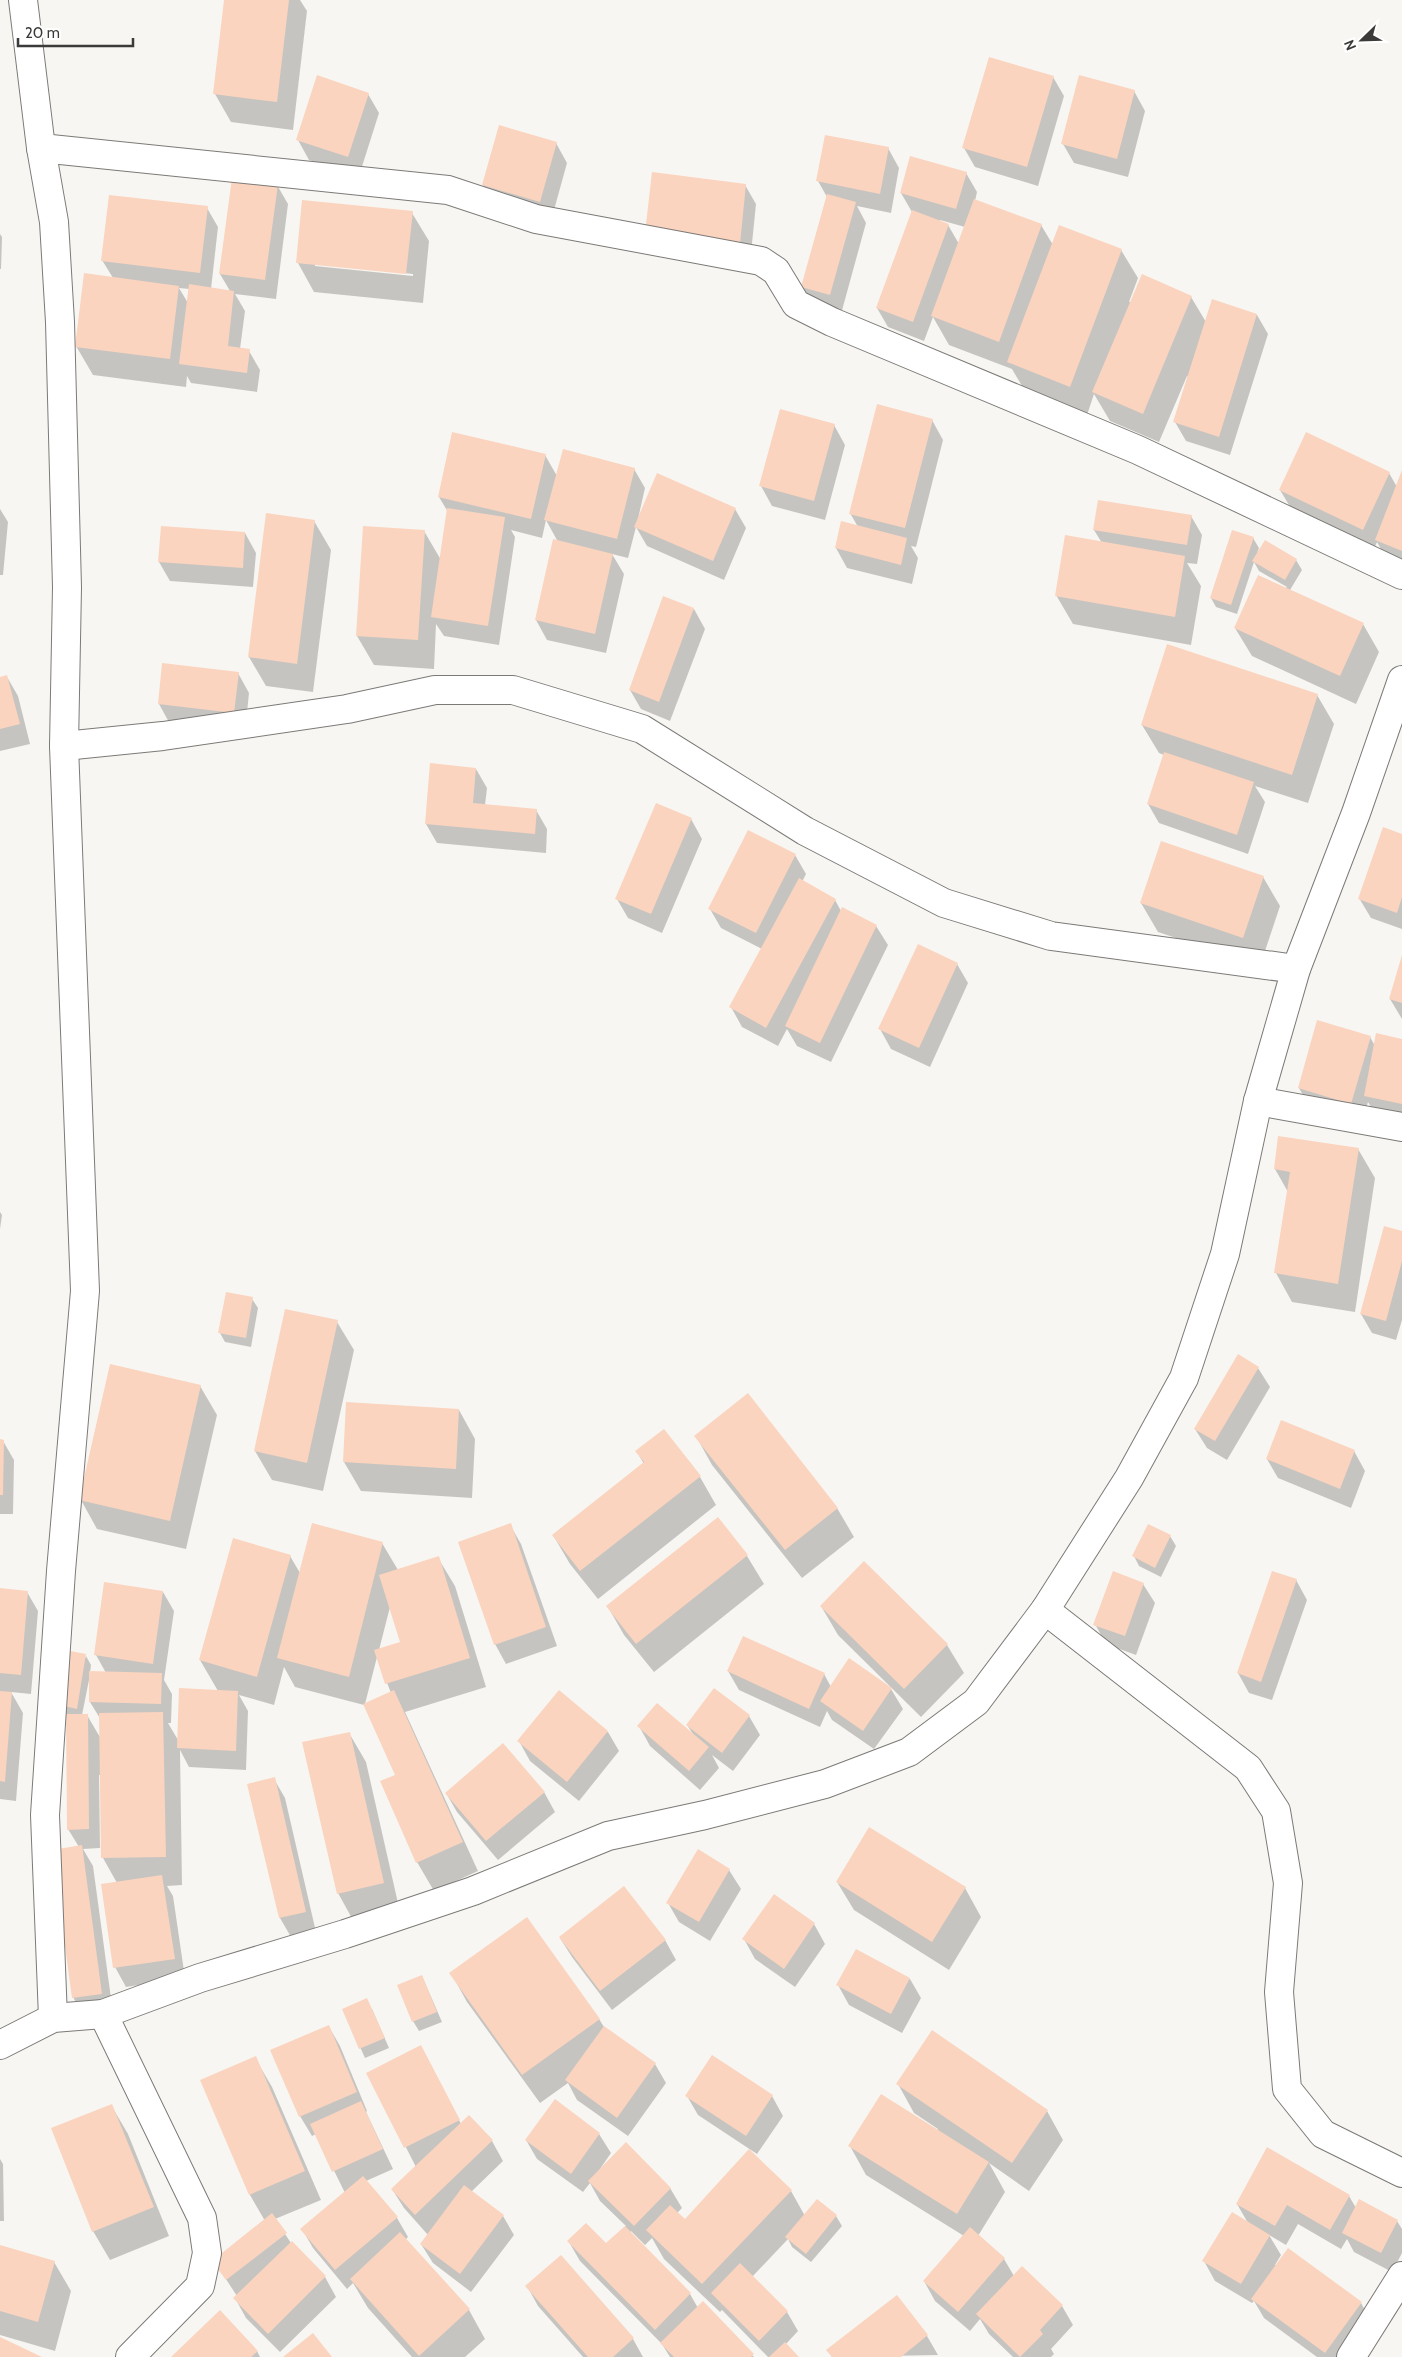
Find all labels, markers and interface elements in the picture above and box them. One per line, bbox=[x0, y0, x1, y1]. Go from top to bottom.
scale bar bbox=[18, 15, 132, 47]
north arrow bbox=[1337, 15, 1387, 65]
text: 20 m bbox=[25, 24, 60, 42]
text: N bbox=[1340, 37, 1360, 53]

